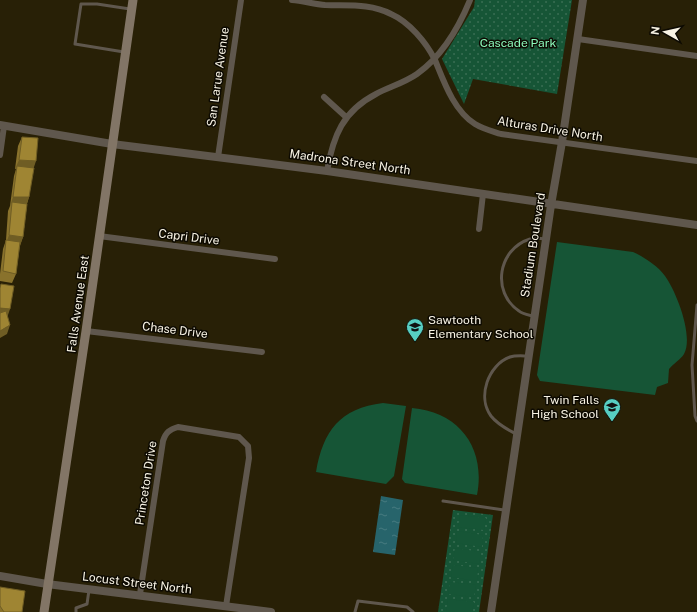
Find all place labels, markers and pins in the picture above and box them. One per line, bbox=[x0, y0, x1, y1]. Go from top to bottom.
place label: Sawtooth Elementary School bbox=[428, 313, 534, 341]
school or university icon: Sawtooth Elementary School bbox=[405, 317, 425, 342]
place label: Twin Falls High School bbox=[531, 393, 599, 421]
school or university icon: Twin Falls High School bbox=[602, 397, 622, 422]

